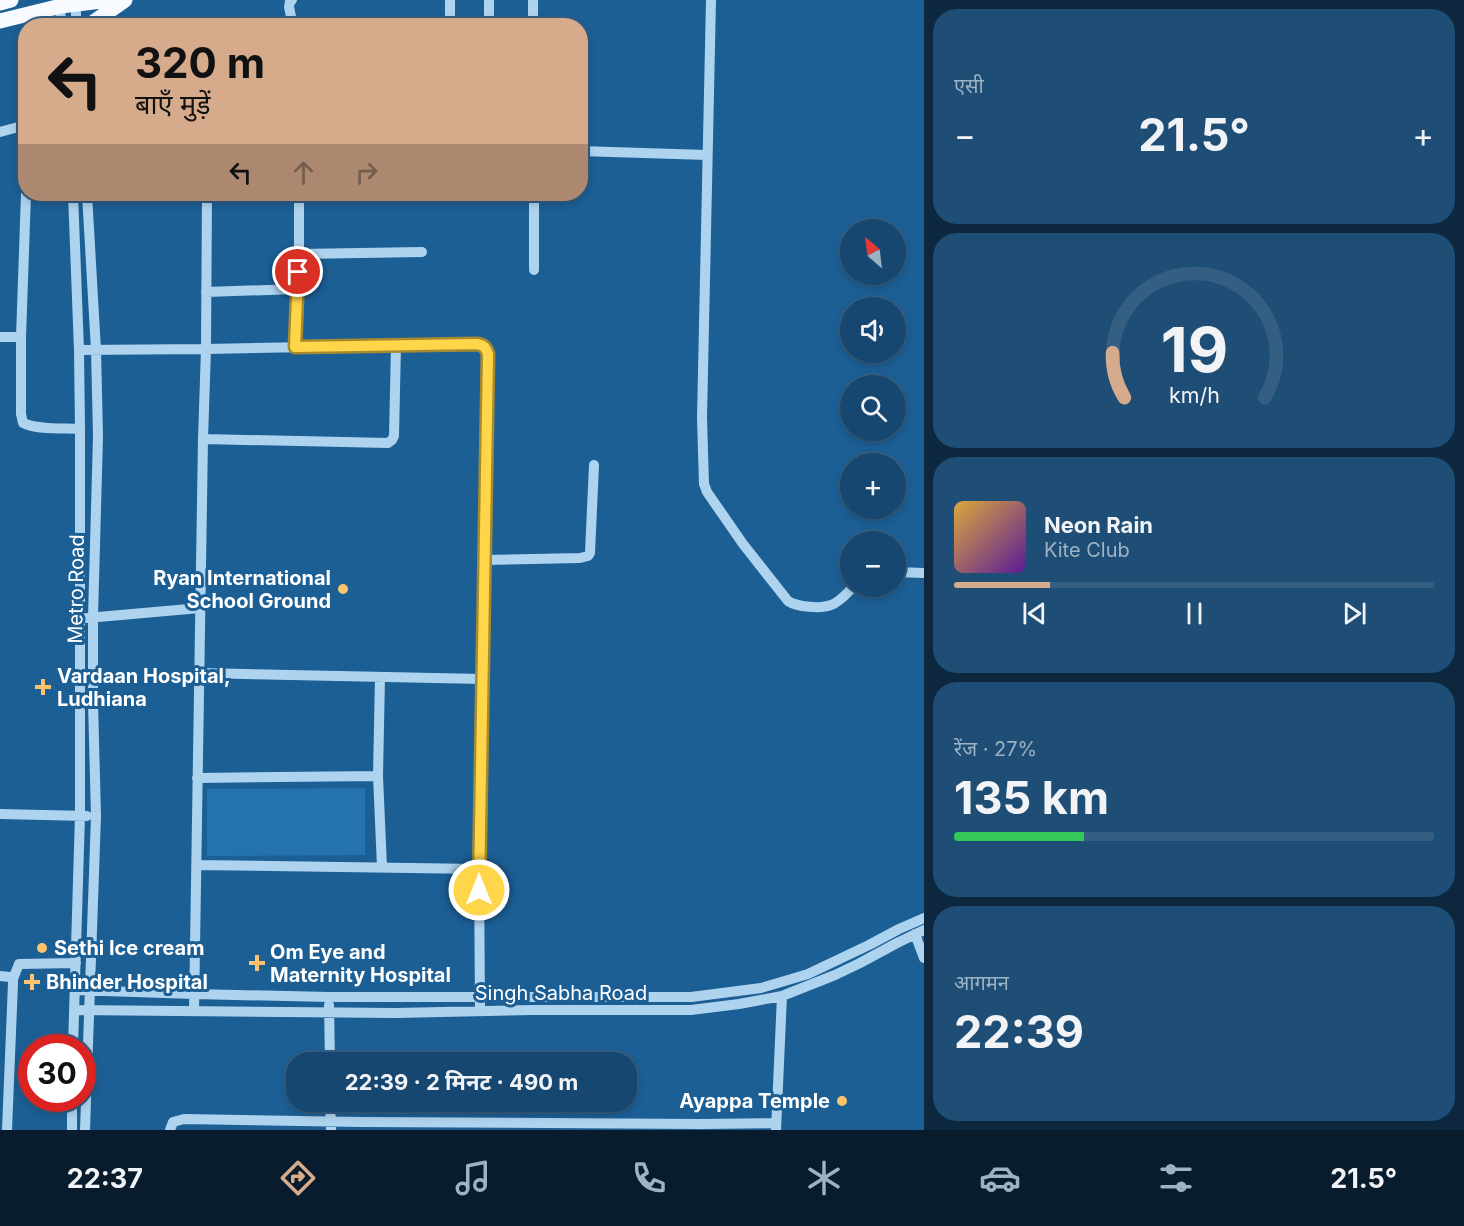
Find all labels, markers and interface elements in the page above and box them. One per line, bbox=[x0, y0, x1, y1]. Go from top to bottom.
text: 320 m bbox=[135, 37, 265, 88]
icon: left bbox=[36, 42, 114, 120]
text: एसी bbox=[954, 74, 984, 98]
text: बाएँ मुड़ें bbox=[135, 88, 211, 121]
text: 21.5° bbox=[1138, 107, 1250, 162]
text: − bbox=[954, 115, 976, 155]
text: + bbox=[1412, 115, 1434, 155]
icon: left bbox=[224, 156, 257, 189]
icon: ahead bbox=[287, 156, 320, 189]
icon: right bbox=[350, 156, 383, 189]
north arrow bbox=[840, 219, 906, 285]
map controls bbox=[840, 219, 906, 597]
pin bbox=[272, 246, 323, 297]
icon: arrive bbox=[281, 255, 314, 288]
button: sound bbox=[840, 297, 906, 363]
text: 19 bbox=[1160, 312, 1228, 387]
button: search bbox=[840, 375, 906, 441]
text: km/h bbox=[1169, 382, 1219, 408]
button: + bbox=[840, 453, 906, 519]
text: Neon Rain bbox=[1044, 512, 1153, 538]
button: − bbox=[840, 531, 906, 597]
street label: Metro Road bbox=[63, 534, 89, 644]
text: Kite Club bbox=[1044, 538, 1130, 562]
place label: Ryan International School Ground bbox=[153, 566, 331, 613]
marker: Ryan International School Ground bbox=[336, 582, 350, 596]
icon: previous bbox=[1018, 597, 1051, 630]
icon: pause bbox=[1178, 597, 1211, 630]
icon: next bbox=[1338, 597, 1371, 630]
place label: Vardaan Hospital, Ludhiana bbox=[57, 664, 231, 711]
marker: Vardaan Hospital, Ludhiana bbox=[34, 678, 52, 696]
text: रेंज · 27% bbox=[954, 737, 1037, 761]
text: 135 km bbox=[954, 770, 1109, 825]
position arrow bbox=[447, 858, 511, 922]
place label: Sethi Ice cream bbox=[54, 936, 204, 960]
place label: Om Eye and Maternity Hospital bbox=[270, 940, 451, 987]
marker: Sethi Ice cream bbox=[35, 941, 49, 955]
marker: Om Eye and Maternity Hospital bbox=[248, 954, 266, 972]
place label: Bhinder Hospital bbox=[46, 970, 208, 994]
text: आगमन bbox=[954, 971, 1009, 995]
marker: Bhinder Hospital bbox=[23, 973, 41, 991]
street label: Singh Sabha Road bbox=[475, 981, 647, 1005]
text: 22:39 bbox=[954, 1004, 1084, 1059]
speed limit sign: 30 bbox=[18, 1034, 96, 1112]
text: 22:39 · 2 मिनट · 490 m bbox=[345, 1069, 578, 1095]
place label: Ayappa Temple bbox=[679, 1089, 830, 1113]
marker: Ayappa Temple bbox=[835, 1094, 849, 1108]
icon: directions bbox=[277, 1157, 319, 1199]
icon: music bbox=[452, 1157, 494, 1199]
icon: phone bbox=[628, 1157, 670, 1199]
icon: climate bbox=[803, 1157, 845, 1199]
icon: car bbox=[979, 1157, 1021, 1199]
icon: filters bbox=[1155, 1157, 1197, 1199]
text: 22:37 bbox=[67, 1162, 143, 1195]
text: 21.5° bbox=[1330, 1162, 1397, 1195]

